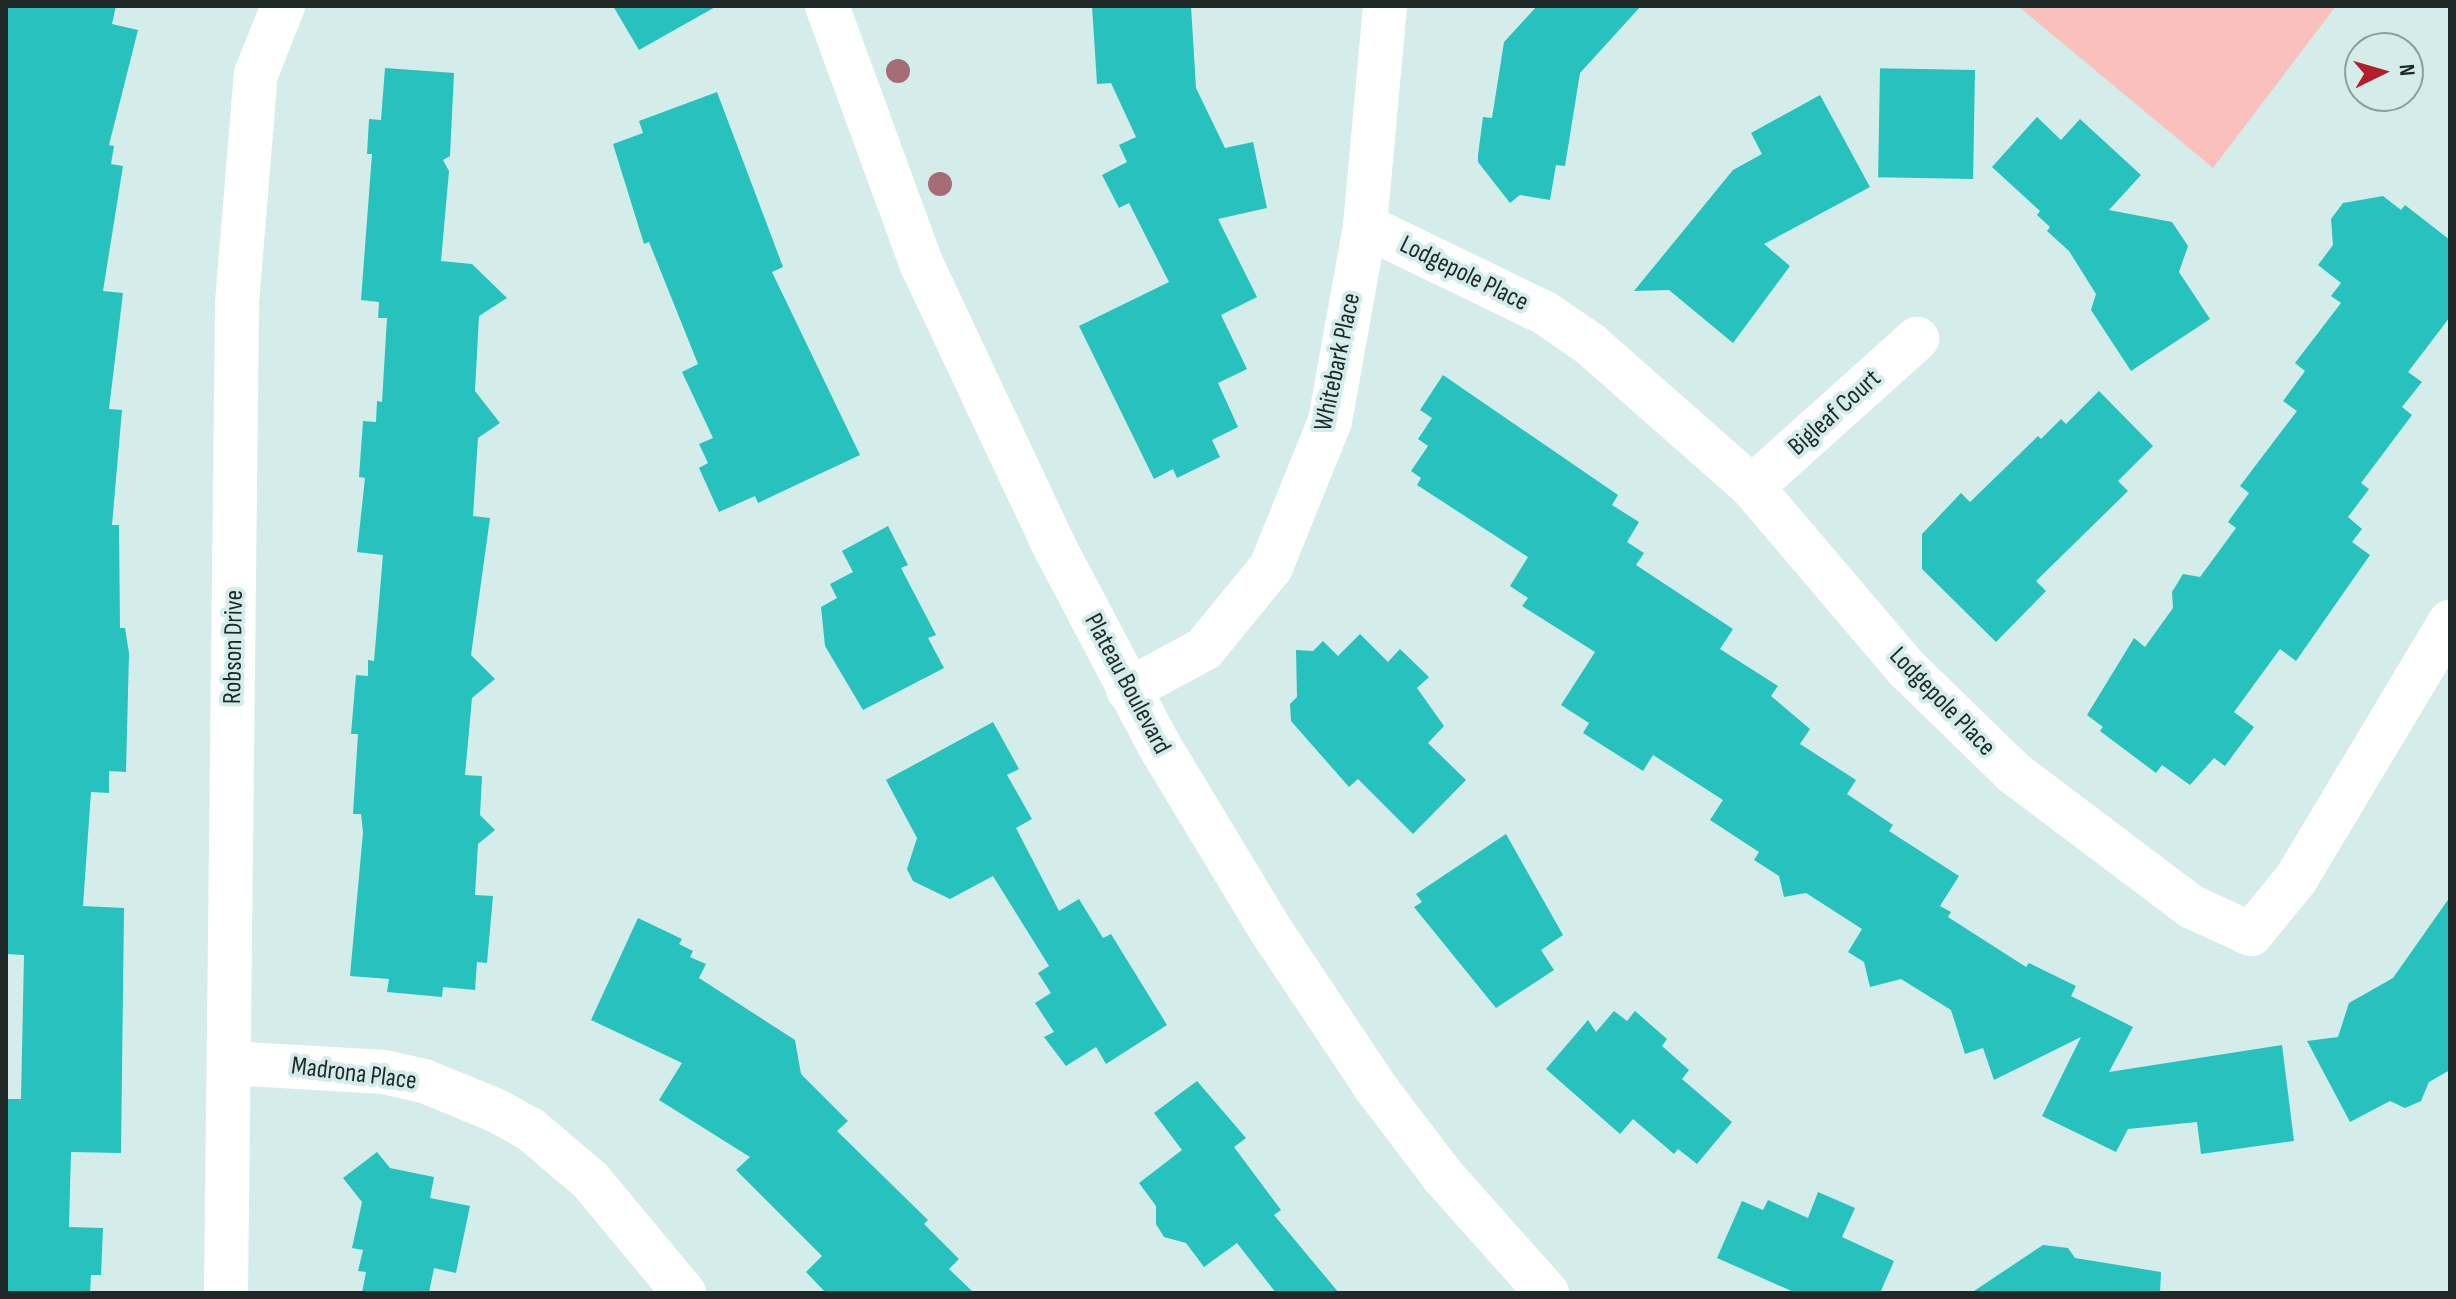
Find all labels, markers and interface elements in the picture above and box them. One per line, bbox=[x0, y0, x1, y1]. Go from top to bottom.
north arrow bbox=[2344, 32, 2424, 112]
text: N bbox=[2392, 63, 2420, 77]
street label: Lodgepole Place bbox=[1395, 229, 1533, 319]
street label: Whitebark Place bbox=[1308, 290, 1368, 434]
street label: Bigleaf Court bbox=[1782, 363, 1888, 463]
street label: Robson Drive bbox=[217, 590, 251, 704]
street label: Plateau Boulevard bbox=[1077, 608, 1177, 760]
street label: Lodgepole Place bbox=[1882, 641, 2002, 763]
street label: Madrona Place bbox=[290, 1051, 418, 1097]

